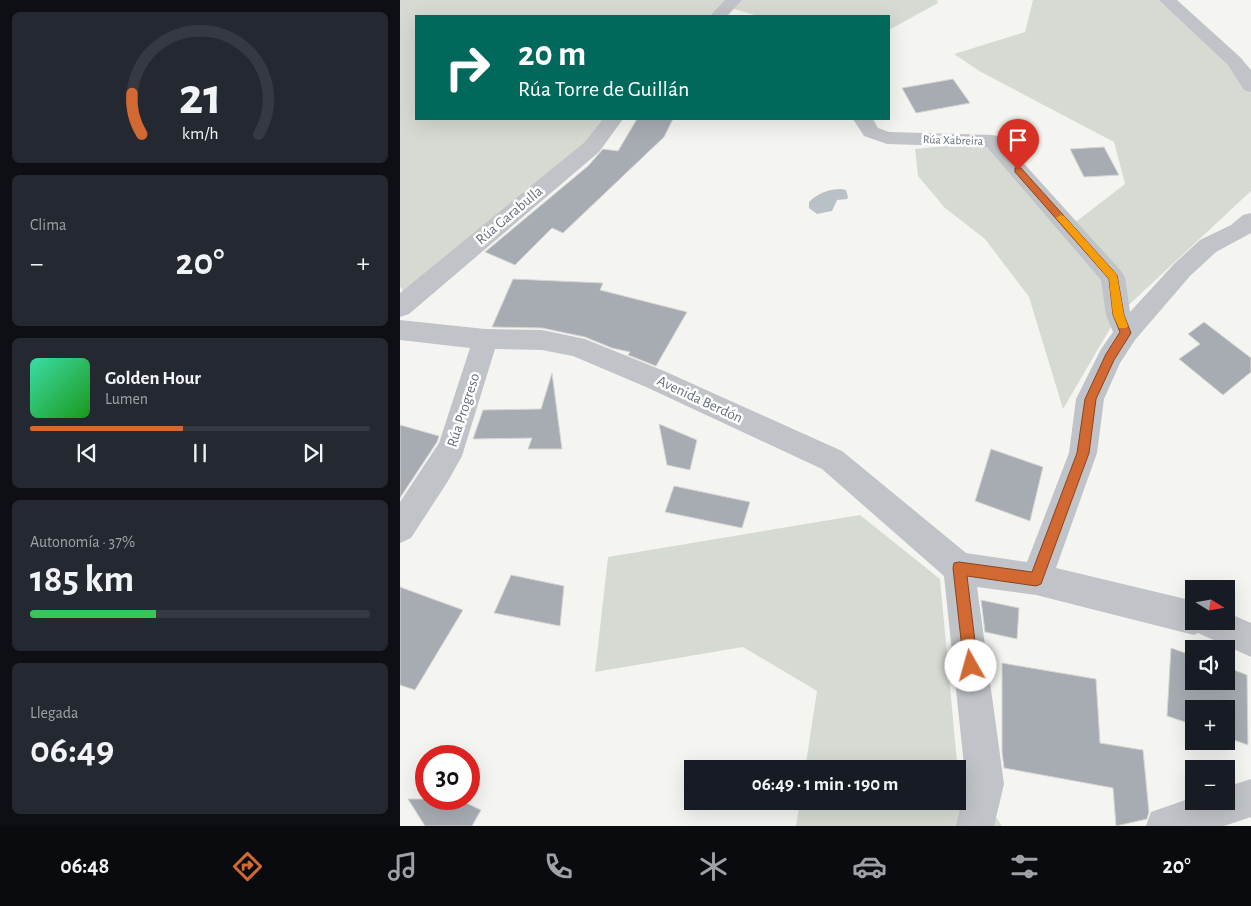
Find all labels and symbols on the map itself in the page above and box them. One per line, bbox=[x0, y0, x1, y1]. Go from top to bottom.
pin bbox=[997, 119, 1039, 170]
street label: Rúa Xabreira bbox=[923, 133, 984, 147]
street label: Rúa Garabulla bbox=[473, 183, 546, 247]
street label: Rúa Progreso bbox=[444, 371, 482, 449]
street label: Avenida Berdón bbox=[655, 373, 745, 426]
north arrow bbox=[1185, 580, 1235, 630]
position arrow bbox=[944, 639, 996, 691]
speed limit sign: 30 bbox=[415, 745, 480, 810]

